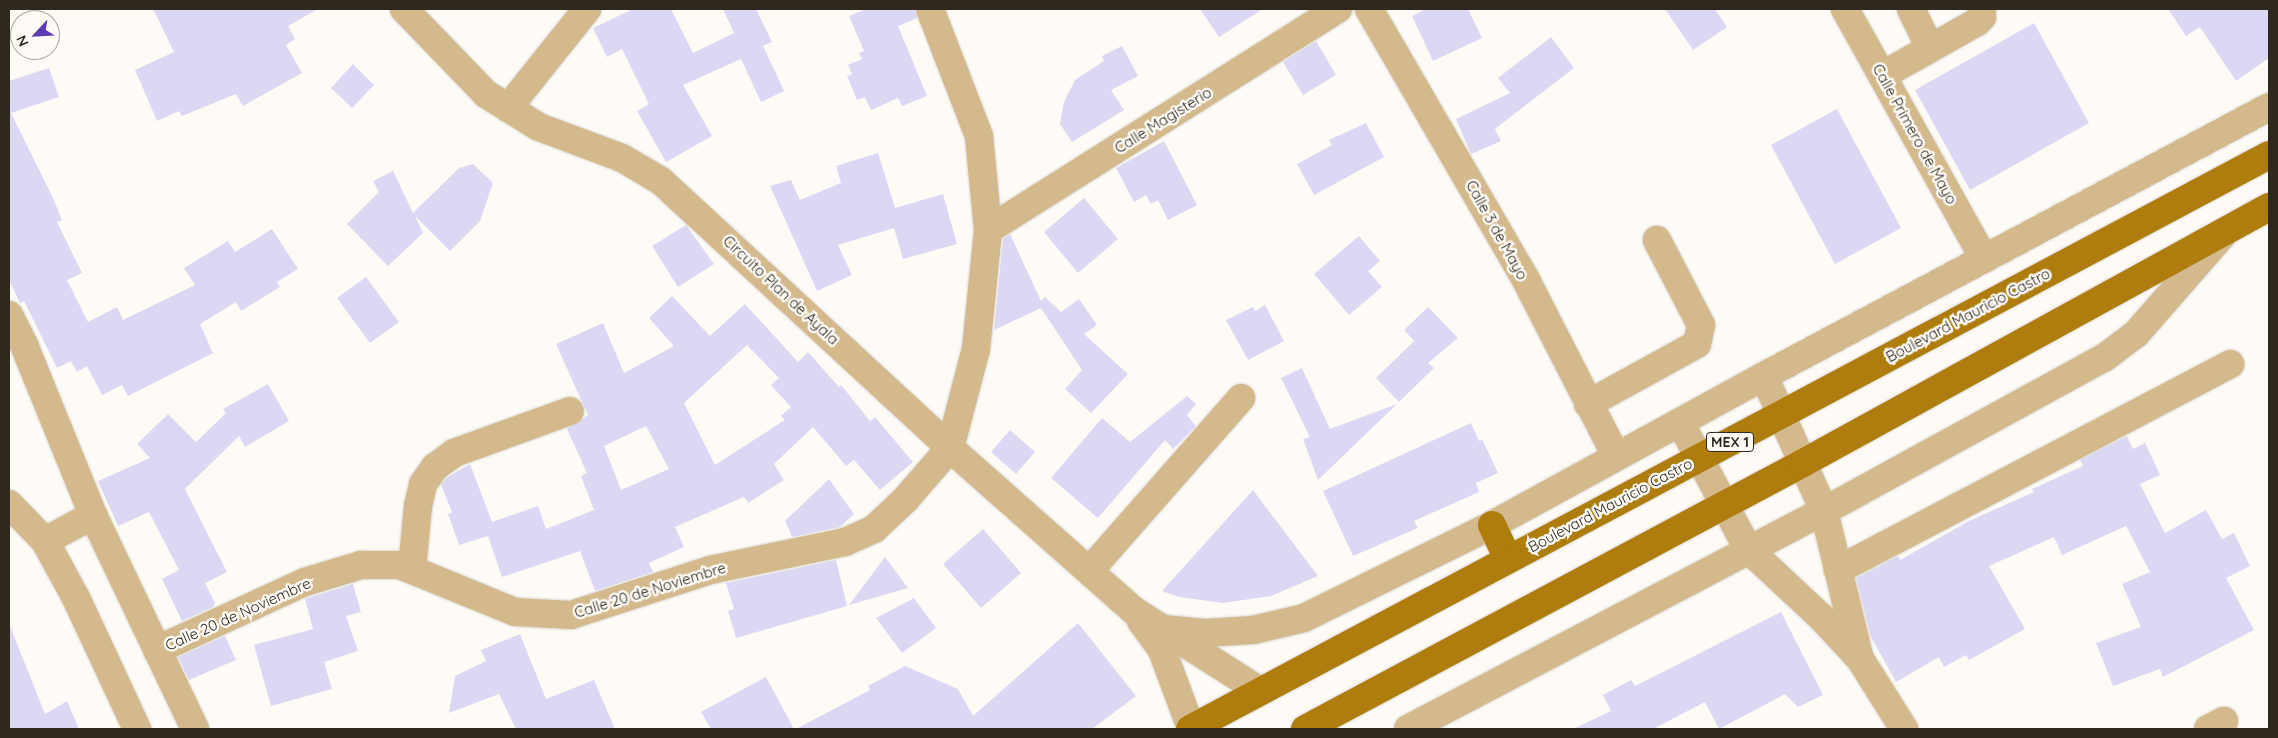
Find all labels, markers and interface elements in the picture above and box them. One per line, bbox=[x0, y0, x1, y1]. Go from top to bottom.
north arrow bbox=[10, 10, 60, 60]
text: N bbox=[12, 32, 33, 49]
street label: Calle Primero de Mayo bbox=[1869, 61, 1961, 207]
street label: Calle Magisterio bbox=[1111, 83, 1215, 157]
street label: Calle 3 de Mayo bbox=[1462, 177, 1532, 283]
street label: Circuito Plan de Ayala bbox=[719, 232, 843, 348]
street label: Boulevard Mauricio Castro bbox=[1883, 264, 2053, 366]
road number: MEX 1 bbox=[1705, 431, 1755, 454]
street label: Boulevard Mauricio Castro bbox=[1525, 454, 1695, 556]
street label: Calle 20 de Noviembre bbox=[572, 558, 728, 622]
street label: Calle 20 de Noviembre bbox=[162, 574, 314, 654]

